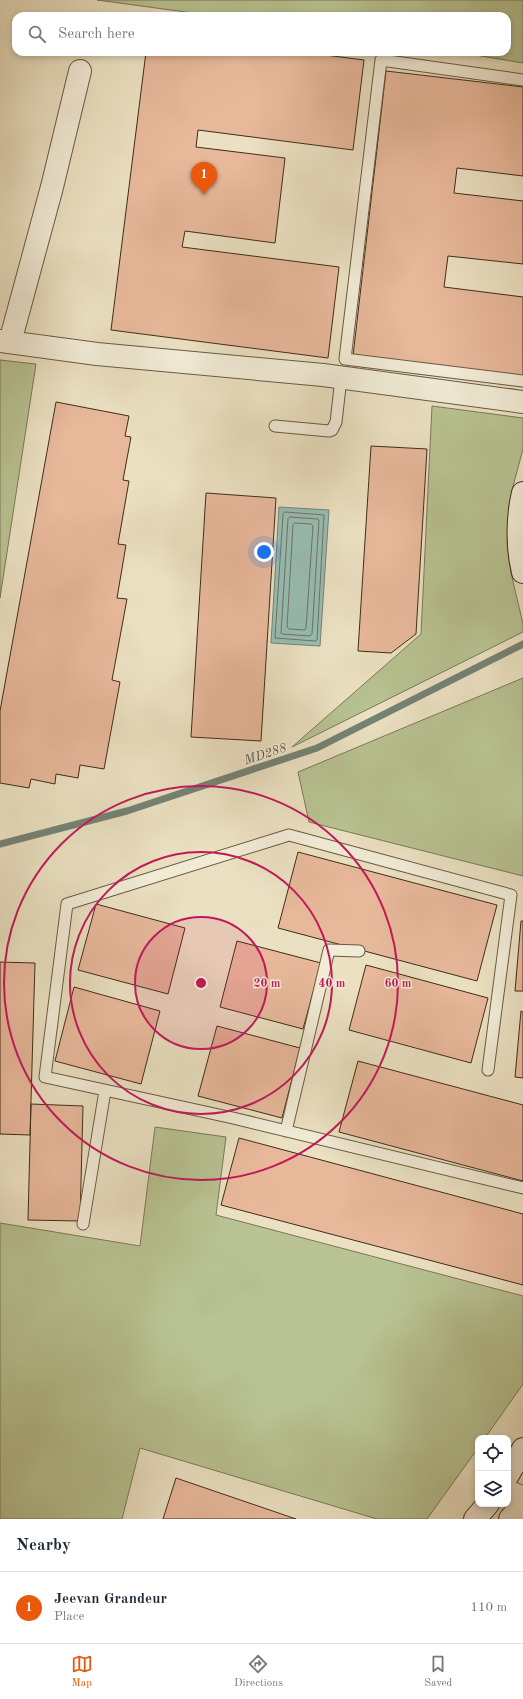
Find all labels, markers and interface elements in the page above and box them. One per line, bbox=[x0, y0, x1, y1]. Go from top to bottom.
search box bbox=[12, 12, 511, 56]
icon: search bbox=[26, 23, 48, 45]
text: Search here bbox=[58, 27, 135, 42]
pin: 1 bbox=[191, 162, 217, 195]
your location bbox=[254, 542, 274, 562]
water label: MD288 bbox=[242, 741, 289, 768]
centre of rings bbox=[194, 976, 208, 990]
text: 20 m bbox=[254, 978, 281, 990]
text: 40 m bbox=[319, 978, 346, 990]
text: 60 m bbox=[385, 978, 412, 990]
map controls bbox=[475, 1435, 511, 1507]
button: locate bbox=[475, 1435, 511, 1471]
button: layers bbox=[475, 1471, 511, 1507]
text: Nearby bbox=[16, 1537, 71, 1554]
text: Jeevan Grandeur bbox=[54, 1592, 167, 1607]
text: 1 bbox=[25, 1601, 33, 1614]
text: 110 m bbox=[470, 1601, 507, 1614]
text: Place bbox=[54, 1610, 84, 1623]
tab: Map bbox=[71, 1653, 93, 1691]
tab: Directions bbox=[234, 1653, 283, 1691]
tab: Saved bbox=[424, 1653, 452, 1691]

